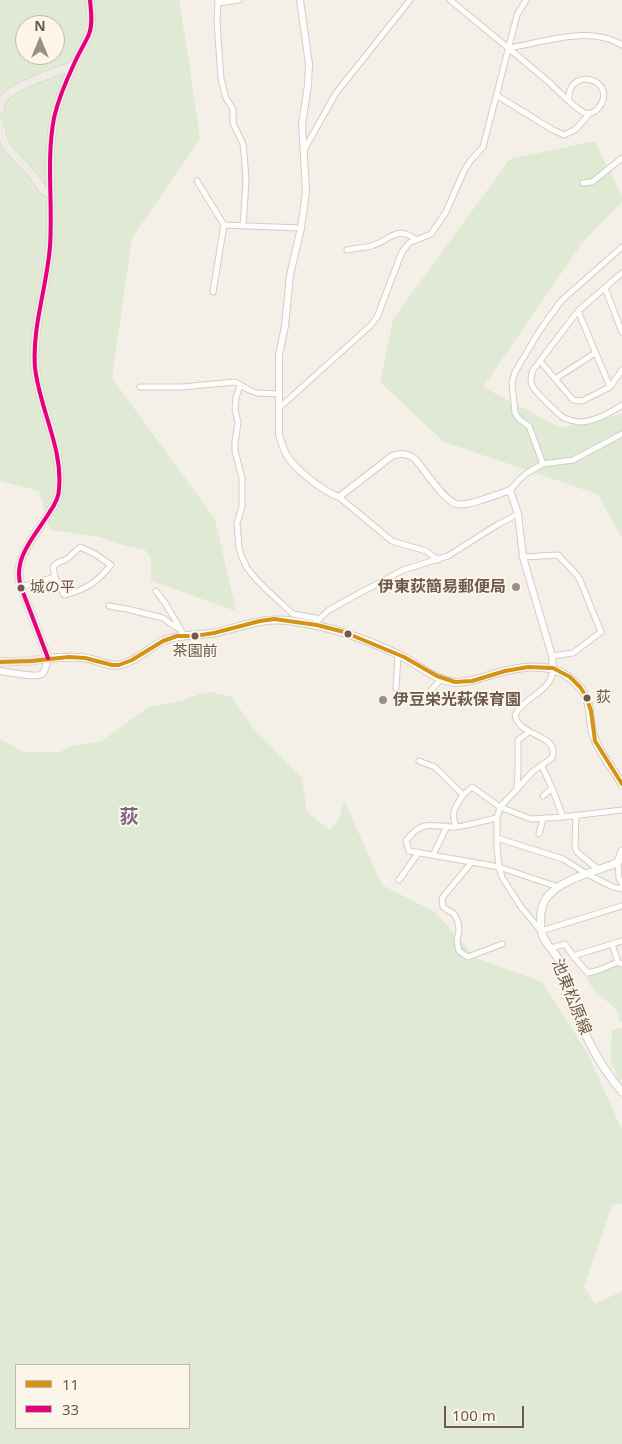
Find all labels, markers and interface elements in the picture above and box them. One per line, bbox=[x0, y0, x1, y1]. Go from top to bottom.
north arrow bbox=[15, 15, 65, 65]
text: N bbox=[34, 16, 46, 35]
place label: 伊東荻簡易郵便局 bbox=[378, 577, 506, 597]
place label: 城の平 bbox=[30, 579, 75, 597]
marker: 伊東荻簡易郵便局 bbox=[510, 581, 522, 593]
marker: 城の平 bbox=[16, 583, 26, 593]
unlabelled marker bbox=[343, 629, 353, 639]
marker: 茶園前 bbox=[190, 631, 200, 641]
place label: 茶園前 bbox=[173, 643, 217, 661]
place label: 荻 bbox=[596, 689, 611, 707]
place label: 伊豆栄光萩保育園 bbox=[393, 690, 521, 710]
marker: 荻 bbox=[582, 693, 592, 703]
marker: 伊豆栄光萩保育園 bbox=[377, 694, 389, 706]
district label: 荻 bbox=[120, 807, 138, 829]
street label: 池東松原線 bbox=[547, 956, 595, 1038]
legend bbox=[15, 1364, 190, 1429]
text: 11 bbox=[62, 1374, 79, 1394]
scale bar bbox=[447, 1396, 527, 1428]
text: 33 bbox=[62, 1399, 79, 1419]
text: 100 m bbox=[452, 1405, 496, 1425]

